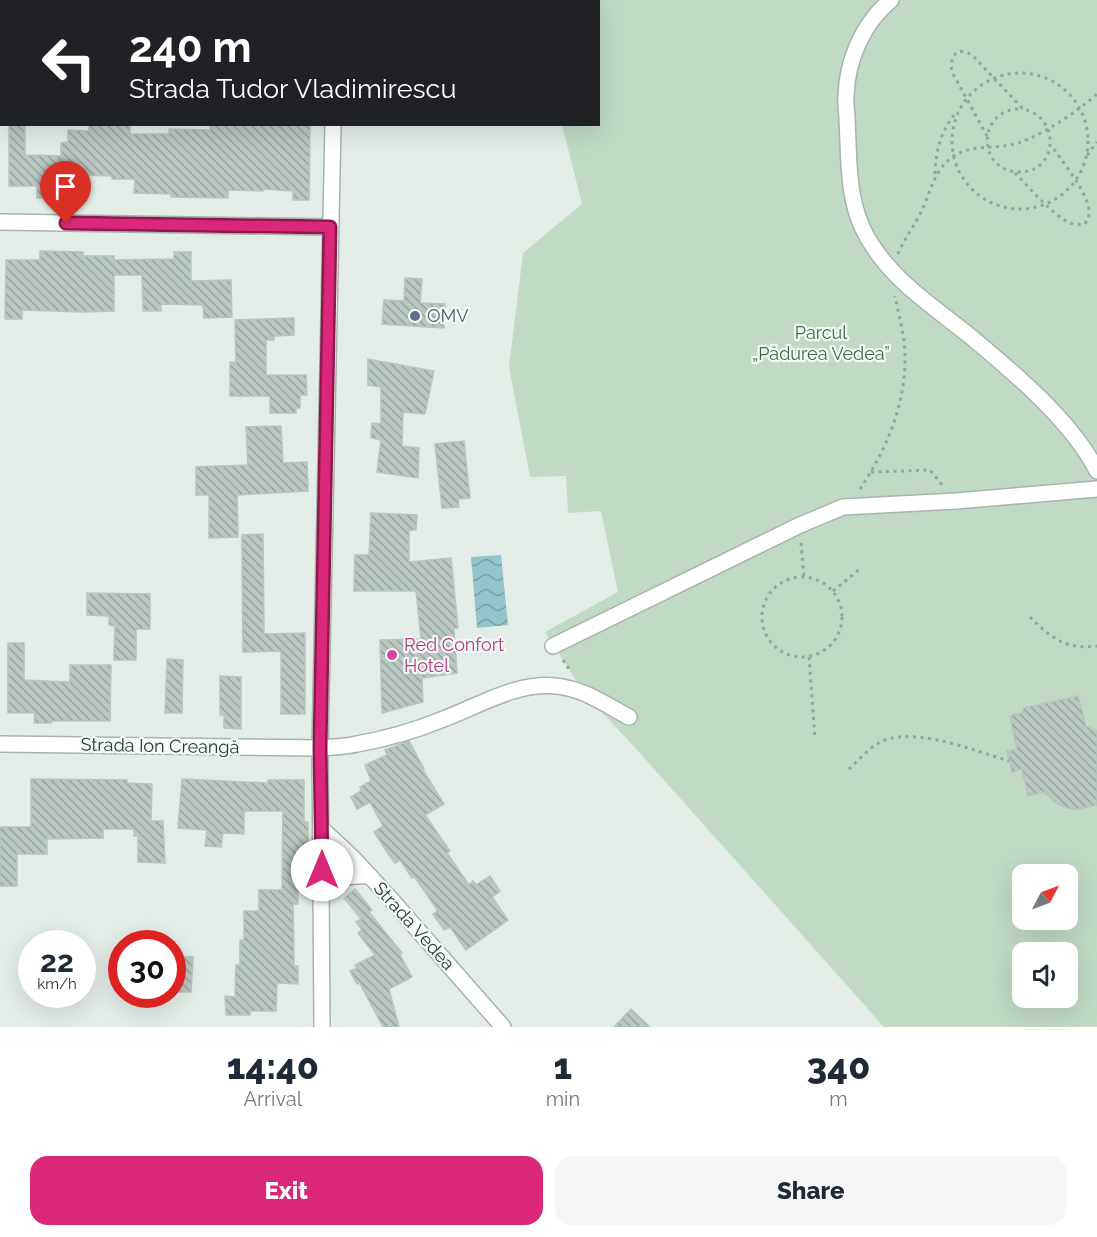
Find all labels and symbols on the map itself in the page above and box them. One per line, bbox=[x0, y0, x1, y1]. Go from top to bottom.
pin bbox=[40, 161, 91, 223]
place label: OMV bbox=[427, 305, 469, 326]
marker: OMV bbox=[408, 309, 422, 323]
park label: Parcul „Pădurea Vedea” bbox=[752, 322, 890, 364]
place label: Red Confort Hotel bbox=[404, 634, 504, 676]
marker: Red Confort Hotel bbox=[385, 648, 399, 662]
street label: Strada Ion Creangă bbox=[80, 734, 240, 757]
position arrow bbox=[290, 838, 354, 902]
north arrow bbox=[1012, 864, 1078, 930]
street label: Strada Vedea bbox=[369, 877, 459, 974]
speed limit sign: 30 bbox=[108, 930, 186, 1008]

